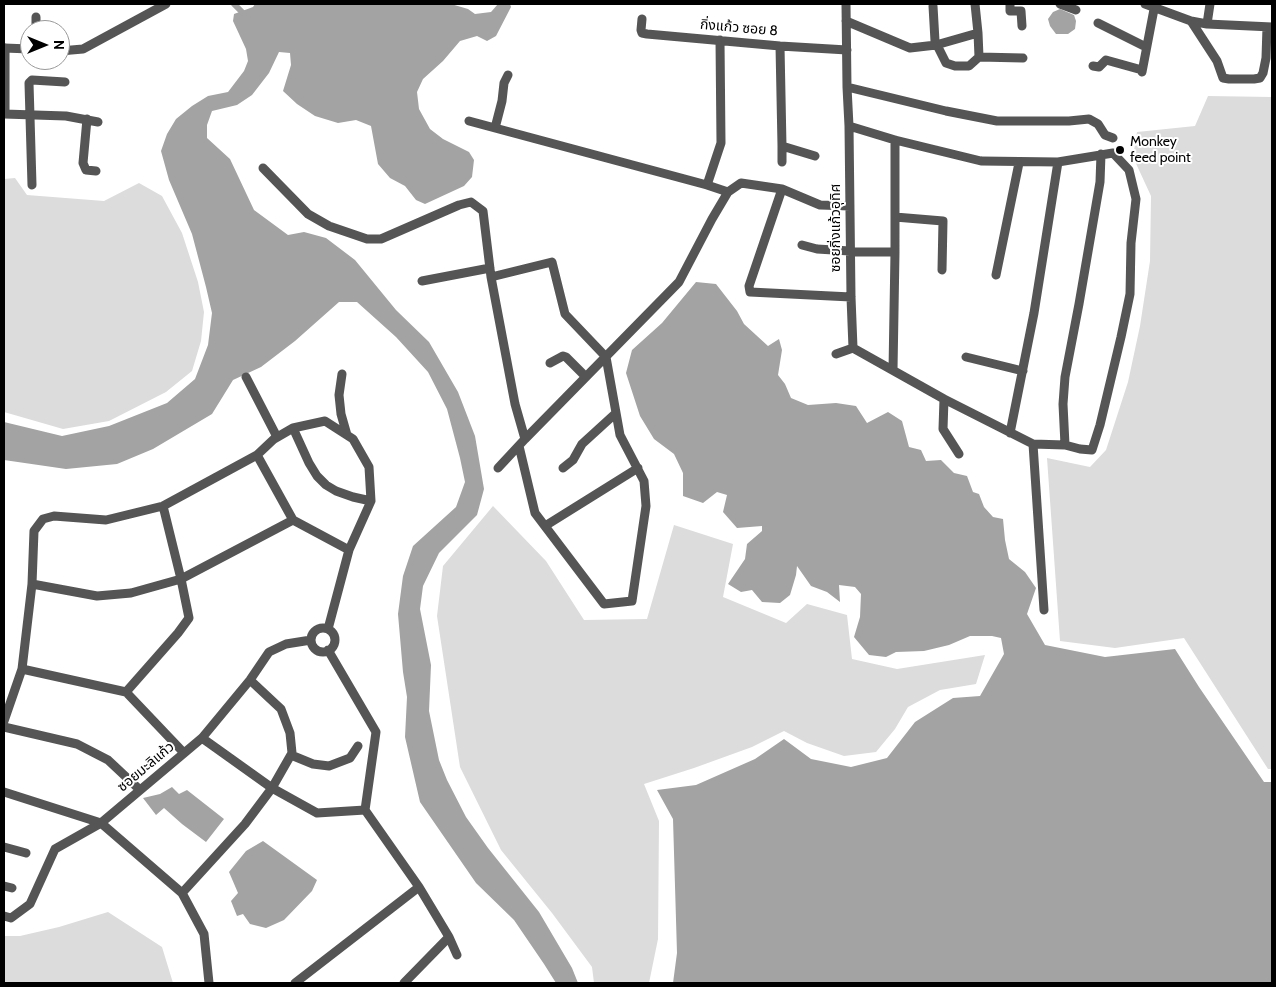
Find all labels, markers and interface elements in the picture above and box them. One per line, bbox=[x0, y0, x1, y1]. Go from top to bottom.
street label: กิ่งแก้ว ซอย 8 bbox=[699, 16, 779, 40]
north arrow bbox=[20, 20, 70, 70]
text: N bbox=[50, 40, 68, 50]
place label: Monkey feed point bbox=[1130, 134, 1191, 166]
marker: Monkey feed point bbox=[1114, 144, 1126, 156]
street label: ซอยกิ่งแก้วอุทิศ bbox=[828, 184, 844, 272]
street label: ซอยมะลิแก้ว bbox=[114, 738, 178, 796]

